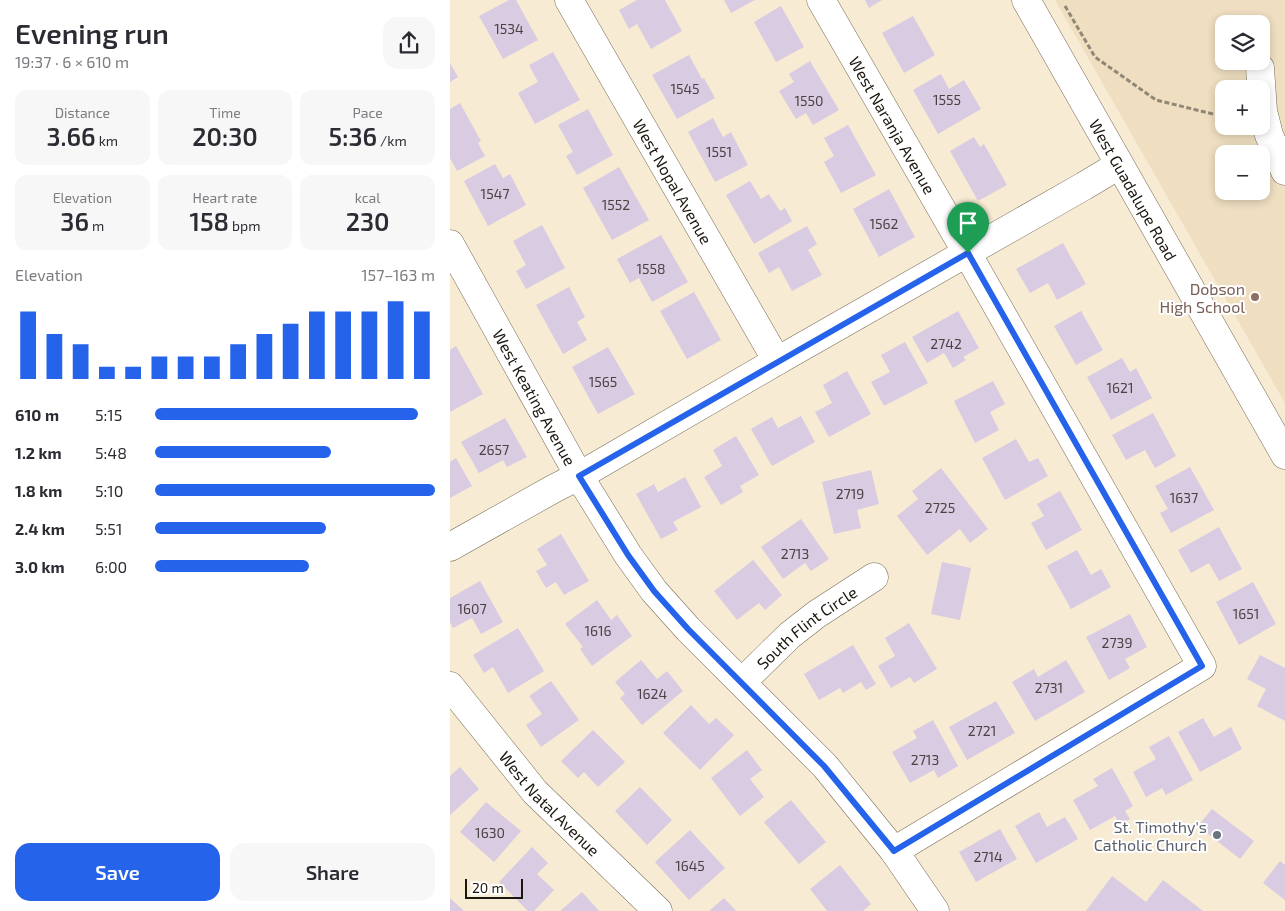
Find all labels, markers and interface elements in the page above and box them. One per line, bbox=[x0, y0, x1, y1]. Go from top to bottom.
map controls bbox=[1215, 15, 1270, 200]
button: layers bbox=[1215, 15, 1270, 70]
text: Evening run bbox=[15, 16, 169, 50]
button: share bbox=[383, 17, 435, 69]
house number: 1534 bbox=[494, 20, 524, 37]
text: 19:37 · 6 × 610 m bbox=[15, 52, 129, 71]
street label: West Naranja Avenue bbox=[846, 53, 940, 197]
house number: 1545 bbox=[670, 80, 700, 97]
button: + bbox=[1215, 80, 1270, 135]
house number: 1555 bbox=[933, 91, 961, 108]
house number: 1550 bbox=[794, 92, 824, 109]
text: Distance bbox=[55, 104, 110, 121]
text: Time bbox=[209, 104, 241, 121]
text: Pace bbox=[353, 104, 383, 121]
street label: West Nopal Avenue bbox=[630, 115, 717, 247]
street label: West Guadalupe Road bbox=[1086, 115, 1182, 263]
text: 3.66 bbox=[47, 121, 96, 151]
text: 20:30 bbox=[192, 121, 258, 151]
text: 5:36 bbox=[329, 121, 377, 151]
text: km bbox=[96, 132, 118, 149]
text: /km bbox=[377, 132, 407, 149]
house number: 1551 bbox=[706, 143, 732, 160]
button: − bbox=[1215, 145, 1270, 200]
house number: 1547 bbox=[481, 185, 509, 202]
text: Elevation bbox=[53, 189, 112, 206]
text: Heart rate bbox=[193, 189, 257, 206]
text: kcal bbox=[355, 189, 380, 206]
house number: 1552 bbox=[602, 196, 630, 213]
pin bbox=[947, 202, 989, 253]
text: 36 bbox=[60, 206, 89, 236]
text: 158 bbox=[190, 206, 229, 236]
text: 230 bbox=[346, 206, 390, 236]
icon: arrive bbox=[954, 209, 982, 237]
house number: 1562 bbox=[870, 215, 899, 232]
text: m bbox=[89, 217, 104, 234]
text: bpm bbox=[229, 217, 260, 234]
house number: 1558 bbox=[636, 260, 666, 277]
text: Elevation bbox=[15, 265, 83, 284]
text: 157–163 m bbox=[361, 265, 435, 284]
place label: Dobson High School bbox=[1160, 279, 1245, 316]
marker: Dobson High School bbox=[1249, 291, 1261, 303]
street label: West Keating Avenue bbox=[490, 325, 581, 468]
house number: 2742 bbox=[930, 335, 962, 352]
house number: 1565 bbox=[589, 373, 617, 390]
house number: 1621 bbox=[1106, 379, 1134, 396]
text: 610 m bbox=[15, 405, 59, 424]
text: 5:15 bbox=[95, 405, 122, 424]
house number: 2657 bbox=[479, 441, 509, 458]
text: 1.2 km bbox=[15, 443, 62, 462]
text: 5:48 bbox=[95, 443, 127, 462]
text: 1.8 km bbox=[15, 481, 62, 500]
text: 5:10 bbox=[95, 481, 123, 500]
house number: 2719 bbox=[836, 485, 864, 502]
house number: 1637 bbox=[1170, 489, 1198, 506]
house number: 2725 bbox=[925, 499, 955, 516]
text: 2.4 km bbox=[15, 519, 65, 538]
text: 5:51 bbox=[95, 519, 122, 538]
house number: 2713 bbox=[781, 545, 809, 562]
text: 3.0 km bbox=[15, 557, 65, 576]
text: 6:00 bbox=[95, 557, 127, 576]
street label: South Flint Circle bbox=[752, 581, 860, 672]
house number: 1607 bbox=[457, 600, 487, 617]
house number: 1651 bbox=[1233, 605, 1259, 622]
house number: 1616 bbox=[584, 622, 612, 639]
house number: 2739 bbox=[1102, 634, 1132, 651]
house number: 2731 bbox=[1035, 679, 1063, 696]
house number: 1624 bbox=[637, 685, 667, 702]
house number: 2721 bbox=[968, 722, 996, 739]
street label: West Natal Avenue bbox=[496, 747, 604, 859]
house number: 2713 bbox=[911, 751, 939, 768]
place label: St. Timothy's Catholic Church bbox=[1094, 817, 1207, 854]
house number: 1630 bbox=[475, 824, 505, 841]
marker: St. Timothy's Catholic Church bbox=[1211, 829, 1223, 841]
button: Save bbox=[15, 843, 220, 901]
button: Share bbox=[230, 843, 435, 901]
house number: 2714 bbox=[973, 848, 1003, 865]
house number: 1645 bbox=[675, 857, 705, 874]
scale bar bbox=[465, 876, 522, 899]
text: 20 m bbox=[472, 879, 504, 896]

